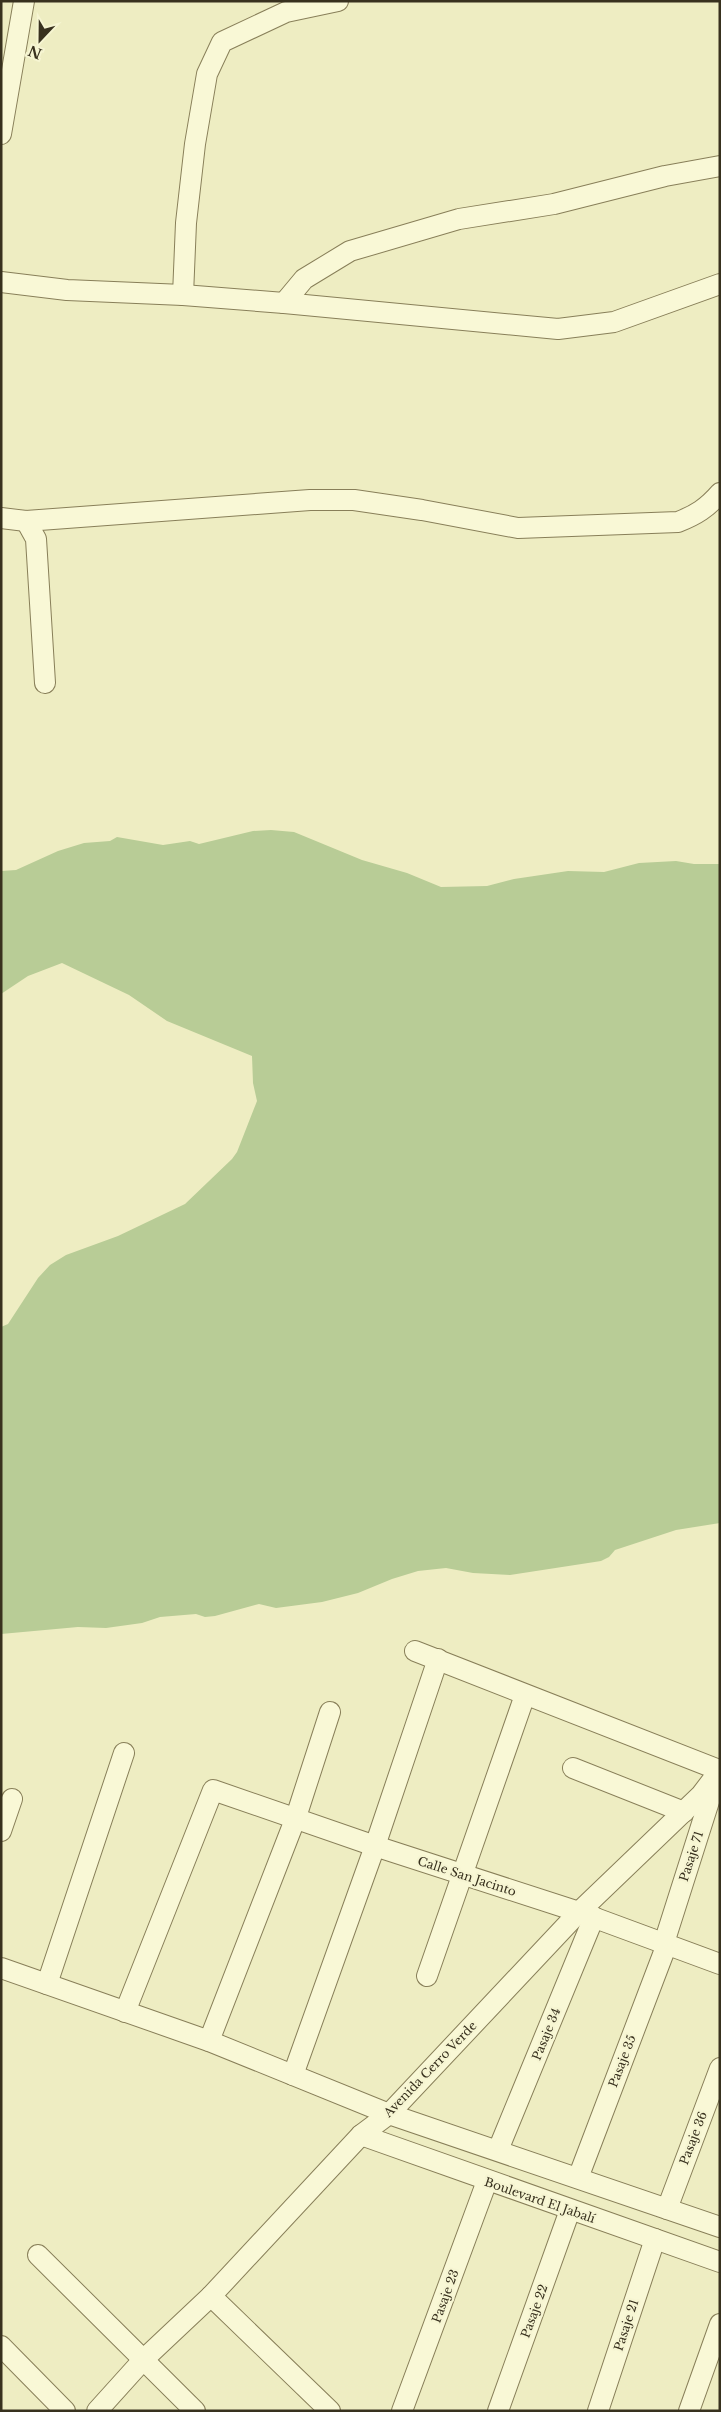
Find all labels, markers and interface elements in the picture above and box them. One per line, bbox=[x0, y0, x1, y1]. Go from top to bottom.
north arrow bbox=[15, 15, 65, 65]
text: N bbox=[26, 41, 45, 63]
street label: Pasaje 71 bbox=[676, 1829, 706, 1883]
street label: Calle San Jacinto bbox=[416, 1853, 518, 1899]
street label: Pasaje 34 bbox=[529, 2006, 563, 2062]
street label: Avenida Cerro Verde bbox=[380, 2018, 480, 2121]
street label: Pasaje 35 bbox=[605, 2032, 639, 2089]
street label: Pasaje 36 bbox=[676, 2109, 710, 2167]
street label: Boulevard El Jabalí bbox=[483, 2174, 598, 2226]
street label: Pasaje 23 bbox=[428, 2267, 462, 2325]
street label: Pasaje 22 bbox=[517, 2282, 551, 2340]
street label: Pasaje 21 bbox=[611, 2297, 641, 2353]

